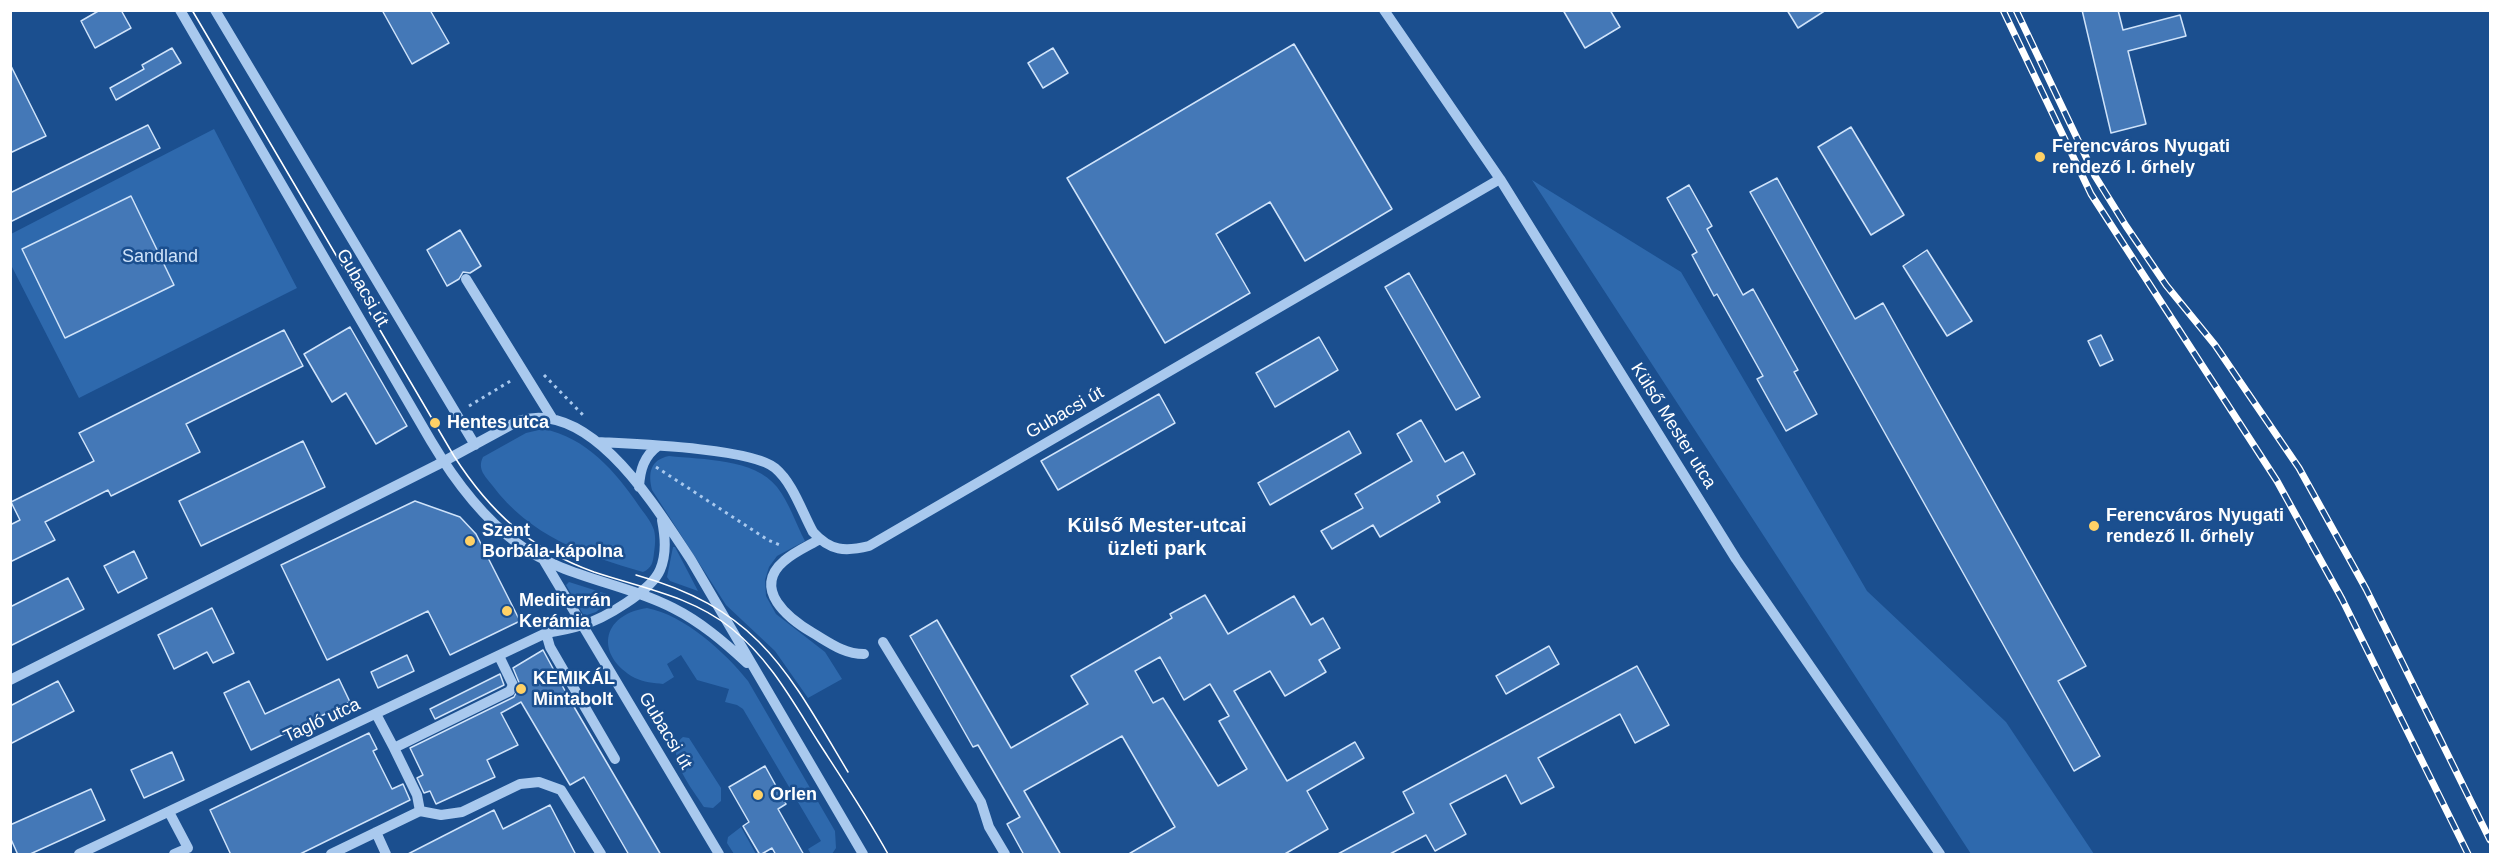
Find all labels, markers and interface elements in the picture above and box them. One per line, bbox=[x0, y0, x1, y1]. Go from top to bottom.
place label: Ferencváros Nyugati rendező I. őrhely bbox=[2052, 136, 2230, 178]
marker: Ferencváros Nyugati rendező I. őrhely bbox=[2033, 150, 2047, 164]
street label: Gubacsi út bbox=[331, 245, 393, 331]
park label: Sandland bbox=[122, 246, 198, 268]
street label: Külső Mester utca bbox=[1626, 359, 1720, 493]
street label: Gubacsi út bbox=[1022, 382, 1108, 444]
place label: Hentes utca bbox=[447, 412, 549, 434]
marker: Hentes utca bbox=[428, 416, 442, 430]
place label: Ferencváros Nyugati rendező II. őrhely bbox=[2106, 505, 2284, 548]
district label: Külső Mester-utcai üzleti park bbox=[1068, 514, 1246, 561]
marker: Ferencváros Nyugati rendező II. őrhely bbox=[2087, 519, 2101, 533]
place label: Szent Borbála-kápolna bbox=[482, 520, 623, 562]
marker: Szent Borbála-kápolna bbox=[463, 534, 477, 548]
place label: Mediterrán Kerámia bbox=[519, 590, 611, 632]
marker: Mediterrán Kerámia bbox=[500, 604, 514, 618]
place label: KEMIKÁL Mintabolt bbox=[533, 668, 615, 710]
marker: KEMIKÁL Mintabolt bbox=[514, 682, 528, 696]
street label: Gubacsi út bbox=[634, 689, 696, 773]
street label: Tagló utca bbox=[280, 694, 364, 748]
place label: Orlen bbox=[770, 784, 817, 806]
marker: Orlen bbox=[751, 788, 765, 802]

